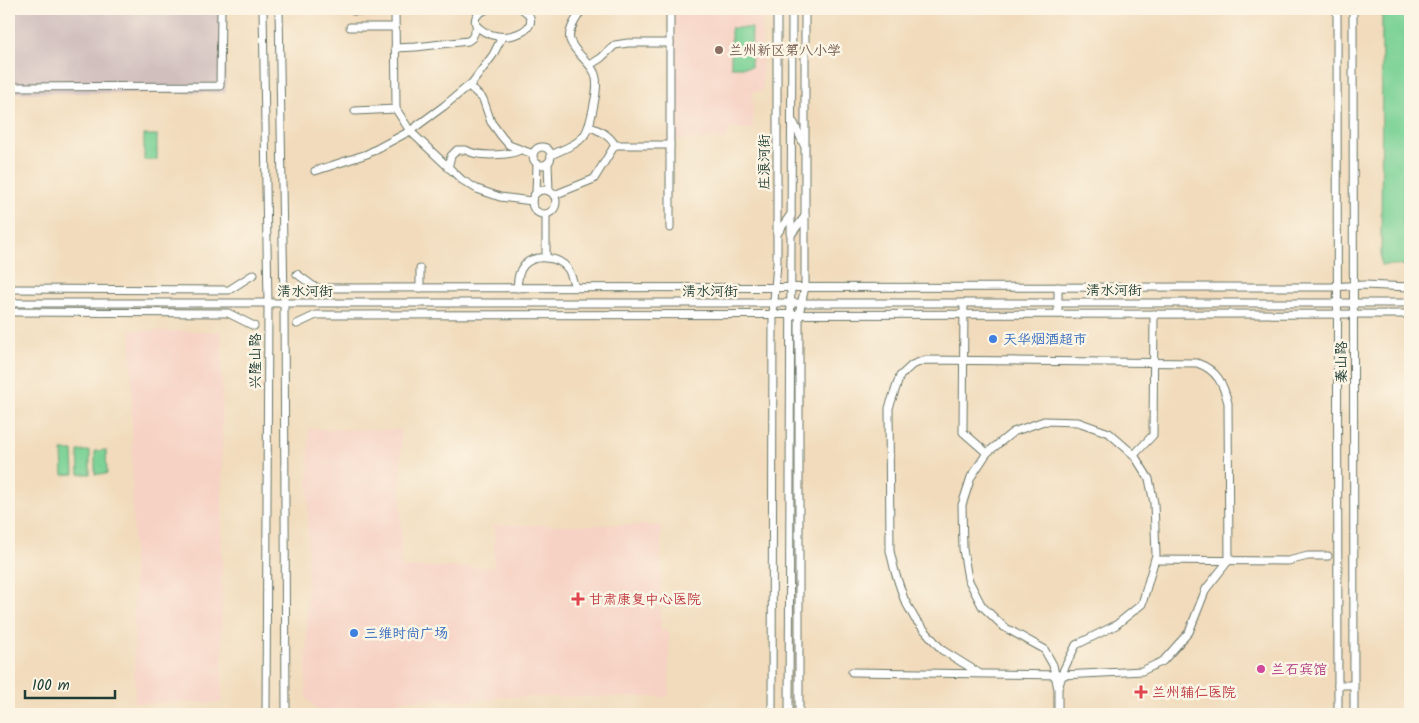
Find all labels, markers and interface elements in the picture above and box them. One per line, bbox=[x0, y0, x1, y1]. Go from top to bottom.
place label: 兰州新区第八小学 bbox=[729, 40, 841, 62]
marker: 兰州新区第八小学 bbox=[713, 44, 725, 56]
street label: 庄浪河街 bbox=[754, 134, 776, 190]
street label: 清水河街 bbox=[1086, 280, 1142, 302]
street label: 清水河街 bbox=[277, 281, 333, 303]
street label: 清水河街 bbox=[682, 281, 738, 303]
place label: 天华烟酒超市 bbox=[1003, 329, 1087, 351]
street label: 兴隆山路 bbox=[245, 333, 267, 389]
marker: 天华烟酒超市 bbox=[987, 333, 999, 345]
street label: 秦山路 bbox=[1331, 341, 1353, 383]
place label: 甘肃康复中心医院 bbox=[589, 589, 701, 611]
marker: 甘肃康复中心医院 bbox=[571, 592, 585, 606]
place label: 三维时尚广场 bbox=[364, 623, 448, 645]
marker: 三维时尚广场 bbox=[348, 627, 360, 639]
place label: 兰石宾馆 bbox=[1271, 659, 1327, 681]
marker: 兰石宾馆 bbox=[1255, 663, 1267, 675]
scale bar bbox=[25, 668, 115, 700]
text: 100 m bbox=[32, 674, 70, 698]
place label: 兰州辅仁医院 bbox=[1152, 682, 1236, 704]
marker: 兰州辅仁医院 bbox=[1134, 685, 1148, 699]

